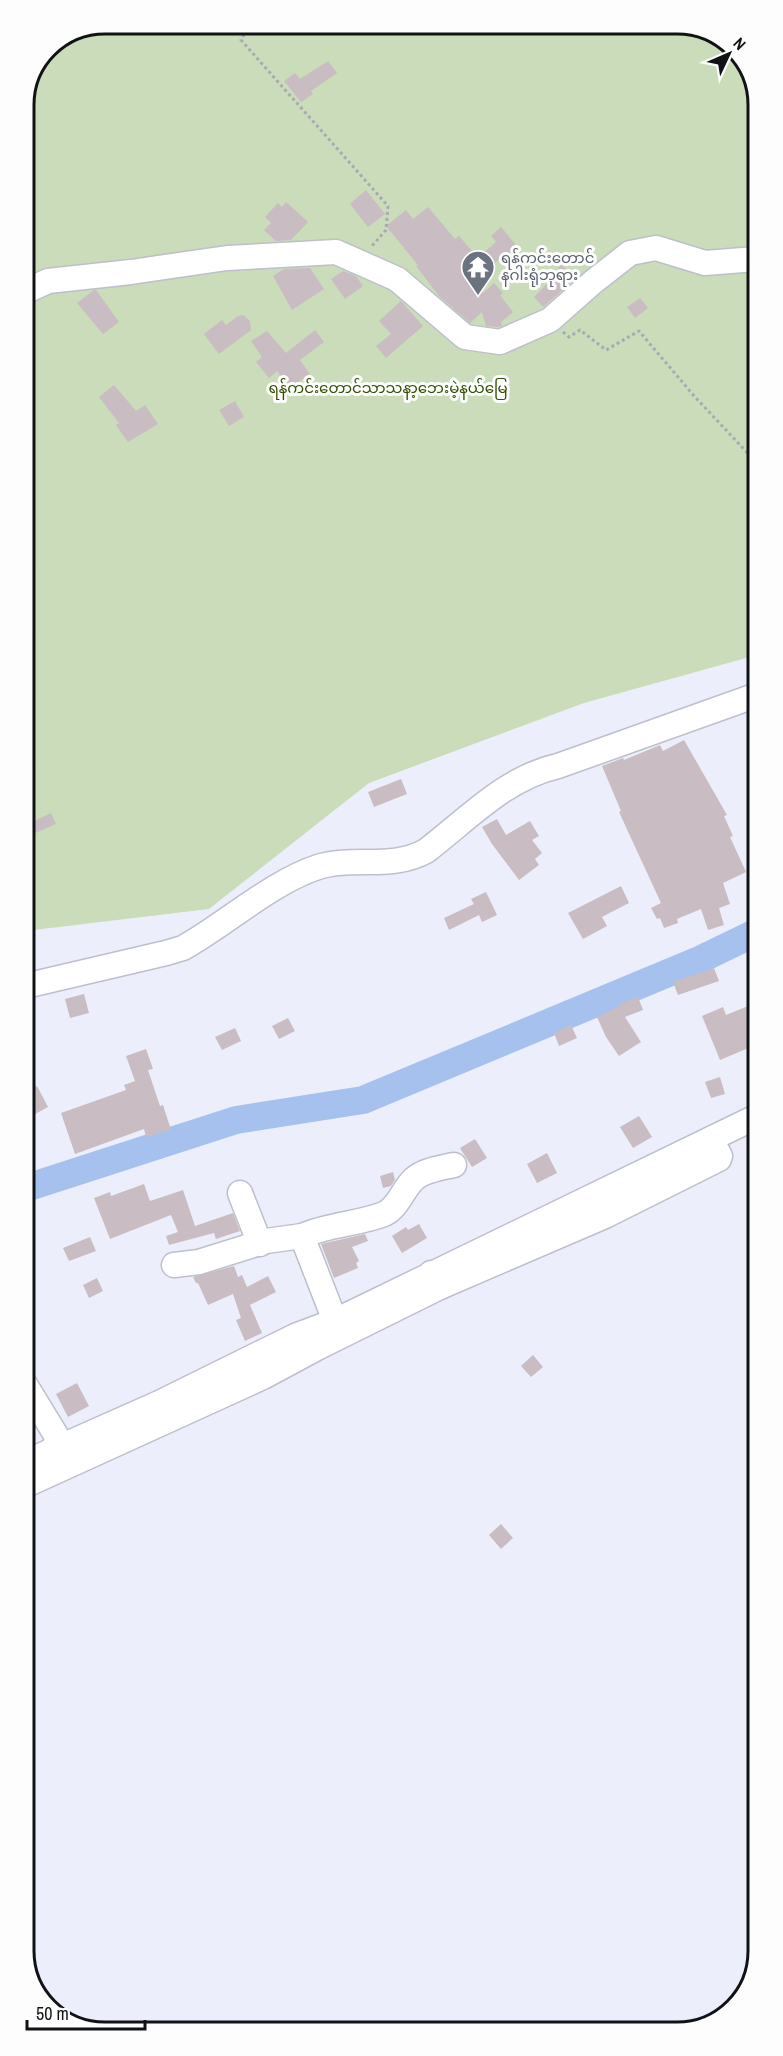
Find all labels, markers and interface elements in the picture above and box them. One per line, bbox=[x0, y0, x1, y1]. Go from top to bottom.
north arrow bbox=[699, 24, 759, 84]
text: N bbox=[729, 33, 751, 55]
place label: ရန်ကင်းတောင် နဂါးရုံဘုရား bbox=[501, 247, 594, 287]
temple icon: ရန်ကင်းတောင် နဂါးရုံဘုရား bbox=[460, 249, 496, 296]
park label: ရန်ကင်းတောင်သာသနာ့ဘေးမဲ့နယ်မြေ bbox=[268, 377, 508, 400]
scale bar bbox=[27, 1993, 146, 2031]
text: 50 m bbox=[36, 2001, 69, 2026]

